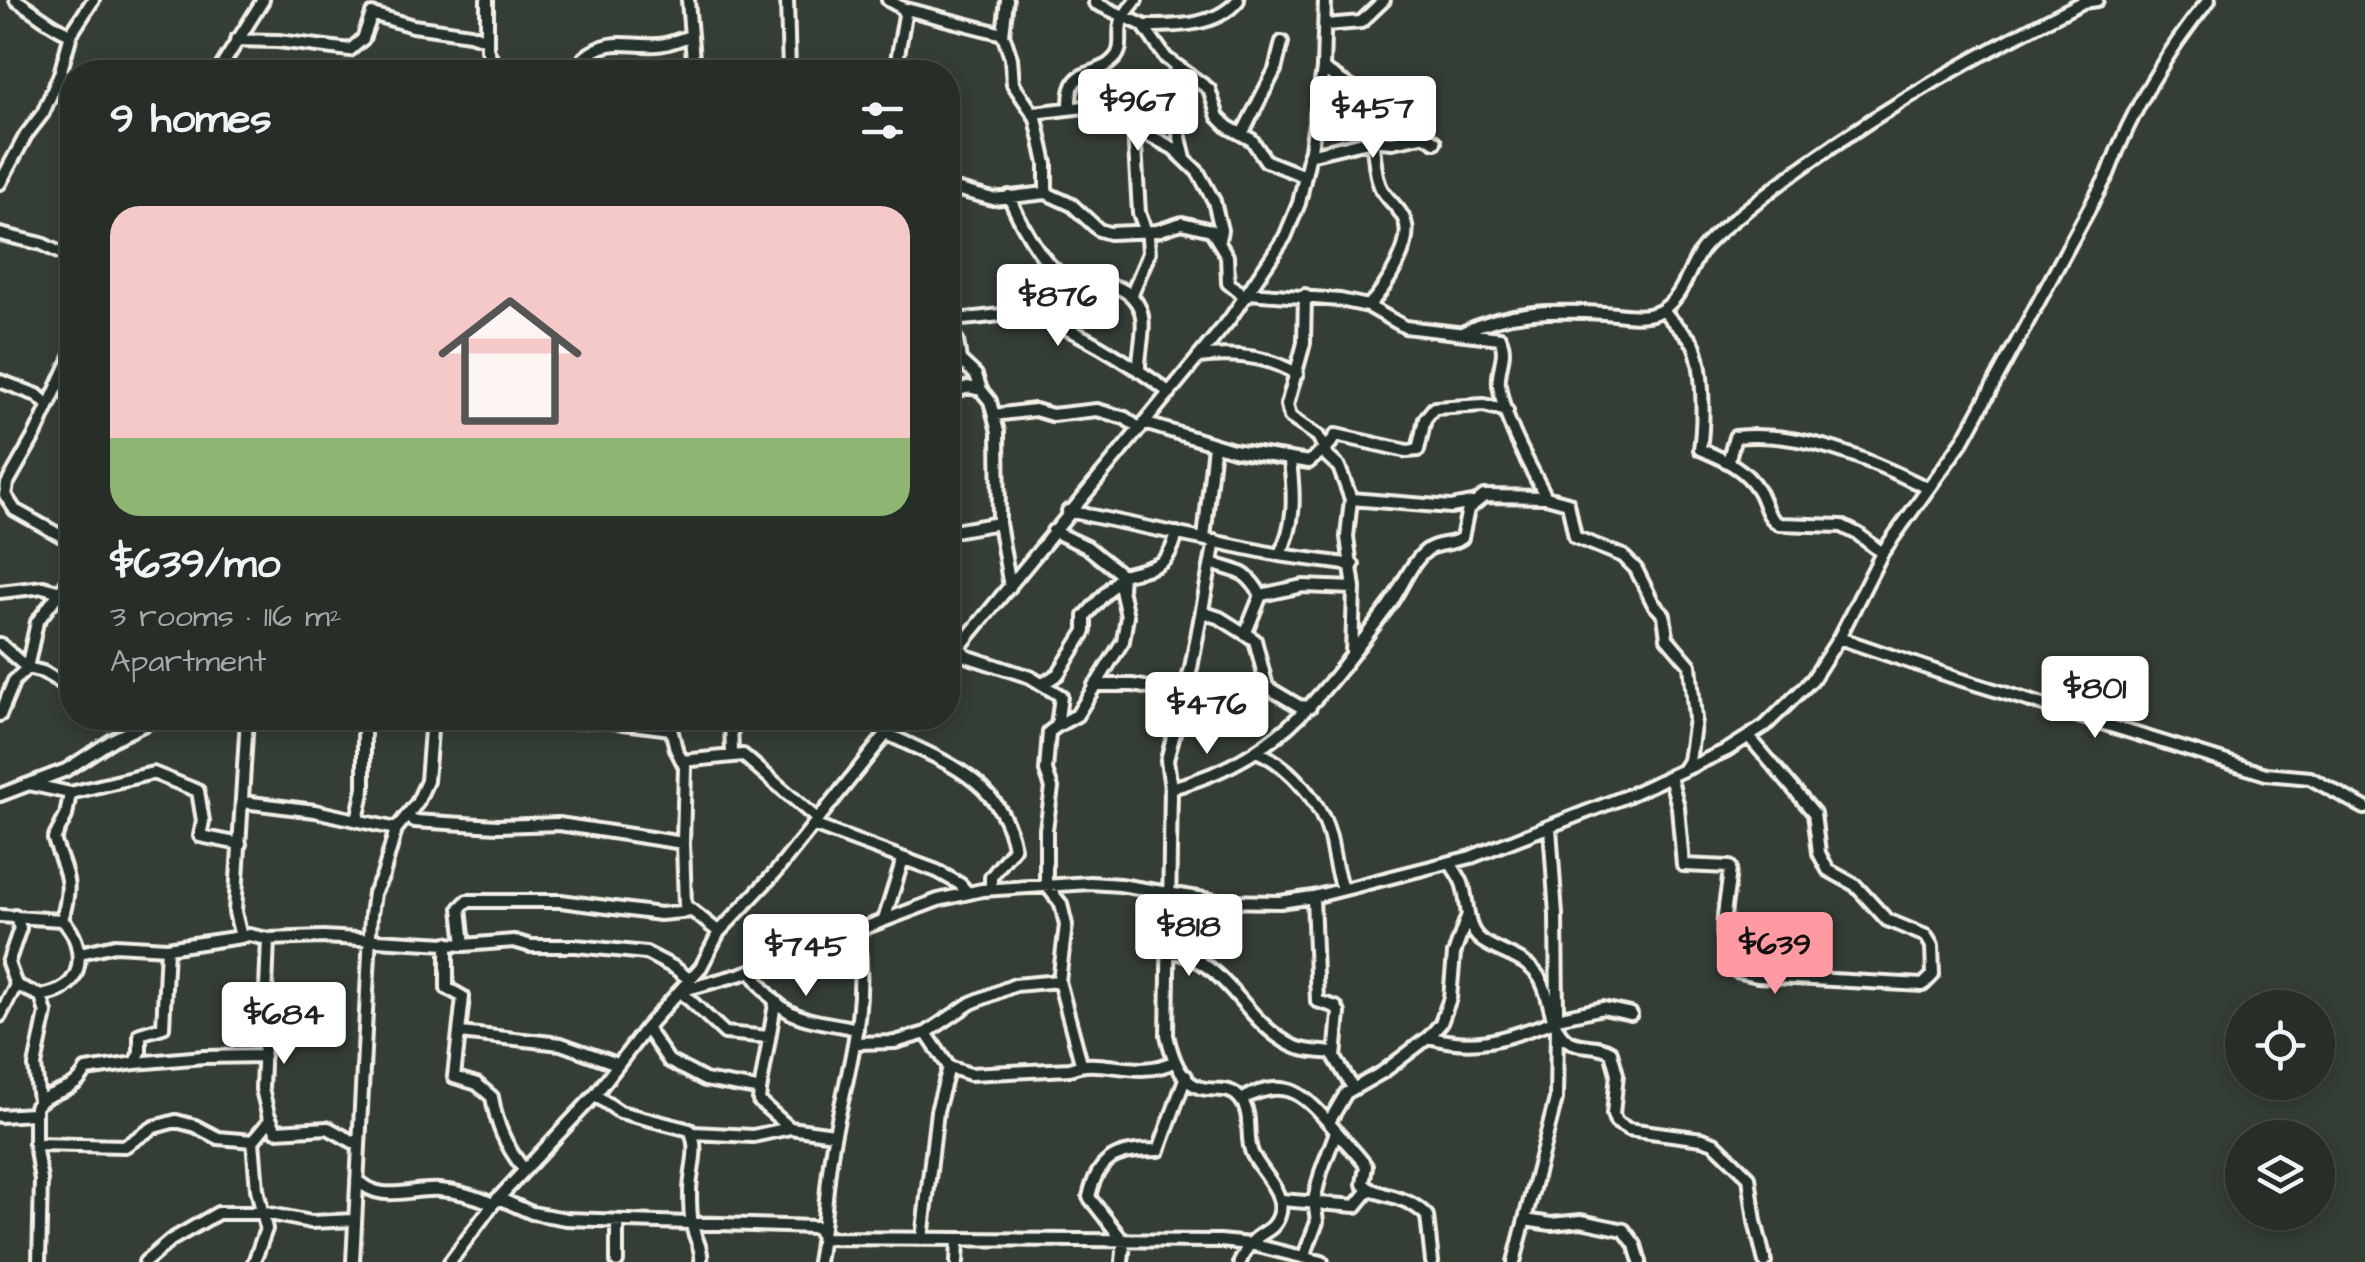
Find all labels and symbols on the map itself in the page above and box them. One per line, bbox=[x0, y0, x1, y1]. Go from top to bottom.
pin: $967 bbox=[1079, 69, 1197, 154]
pin: $457 bbox=[1314, 76, 1432, 161]
pin: $876 bbox=[999, 264, 1117, 349]
pin: $801 bbox=[2036, 656, 2154, 741]
pin: $476 bbox=[1148, 672, 1266, 757]
pin: $818 bbox=[1130, 894, 1248, 979]
pin: $639 bbox=[1716, 912, 1834, 997]
pin: $745 bbox=[747, 914, 865, 999]
pin: $684 bbox=[225, 982, 343, 1067]

